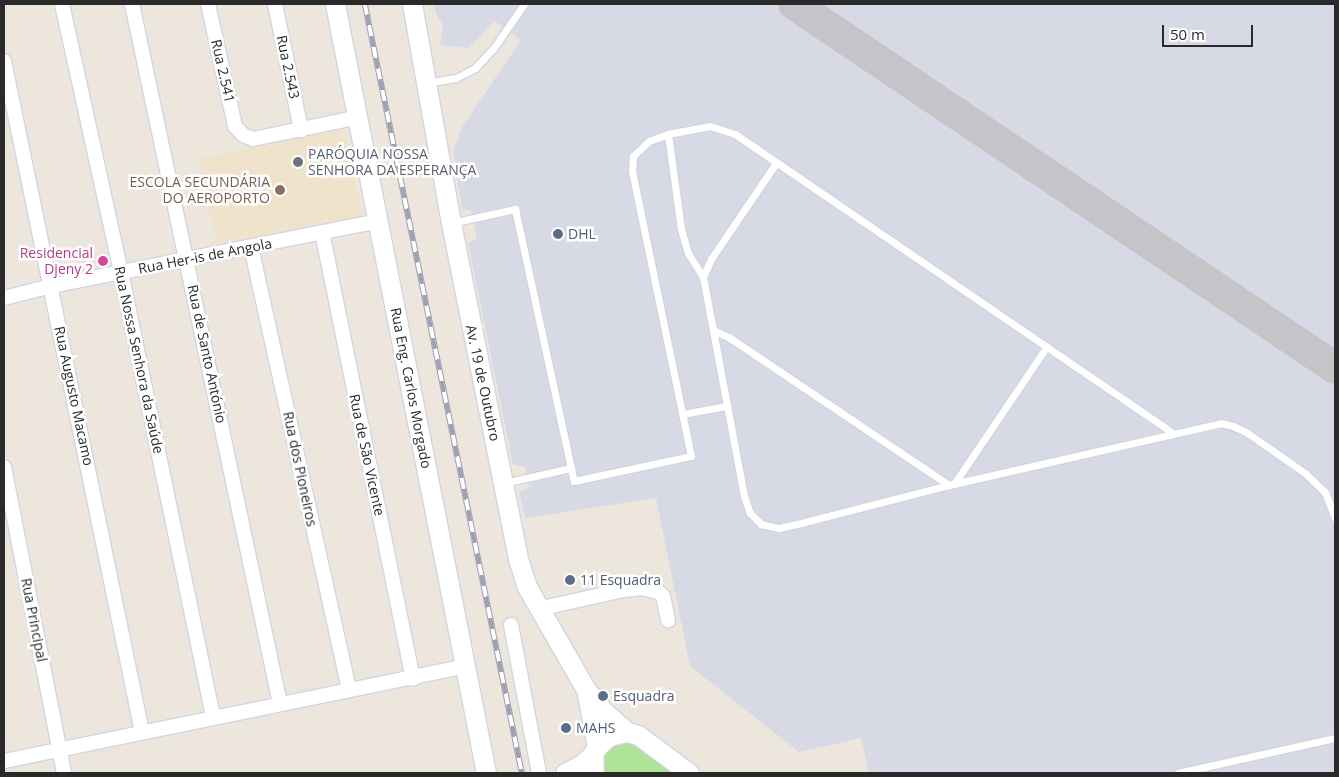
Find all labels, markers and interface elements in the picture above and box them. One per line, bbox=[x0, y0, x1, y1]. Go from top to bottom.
scale bar bbox=[1164, 15, 1255, 47]
text: 50 m bbox=[1170, 24, 1205, 44]
street label: Rua 2.543 bbox=[273, 34, 303, 100]
street label: Rua 2.541 bbox=[208, 38, 238, 104]
place label: PARÓQUIA NOSSA SENHORA DA ESPERANÇA bbox=[308, 146, 476, 178]
marker: PARÓQUIA NOSSA SENHORA DA ESPERANÇA bbox=[292, 156, 304, 168]
place label: ESCOLA SECUNDÁRIA DO AEROPORTO bbox=[130, 174, 270, 206]
marker: ESCOLA SECUNDÁRIA DO AEROPORTO bbox=[274, 184, 286, 196]
place label: DHL bbox=[568, 226, 596, 242]
marker: DHL bbox=[552, 228, 564, 240]
street label: Rua Her-is de Angola bbox=[137, 235, 273, 277]
place label: Residencial Djeny 2 bbox=[20, 245, 93, 278]
marker: Residencial Djeny 2 bbox=[97, 255, 109, 267]
street label: Rua Nossa Senhora da Saúde bbox=[111, 265, 167, 455]
street label: Rua de Santo António bbox=[184, 283, 230, 425]
street label: Rua Eng. Carlos Morgado bbox=[387, 306, 435, 470]
street label: Av. 19 de Outubro bbox=[462, 323, 504, 443]
street label: Rua Augusto Macamo bbox=[51, 325, 97, 467]
street label: Rua de São Vicente bbox=[346, 393, 388, 517]
street label: Rua dos Pioneiros bbox=[280, 410, 320, 528]
place label: 11 Esquadra bbox=[580, 572, 661, 588]
marker: 11 Esquadra bbox=[564, 574, 576, 586]
street label: Rua Principal bbox=[18, 577, 50, 663]
place label: Esquadra bbox=[613, 688, 674, 704]
marker: Esquadra bbox=[597, 690, 609, 702]
place label: MAHS bbox=[576, 720, 615, 736]
marker: MAHS bbox=[560, 722, 572, 734]

